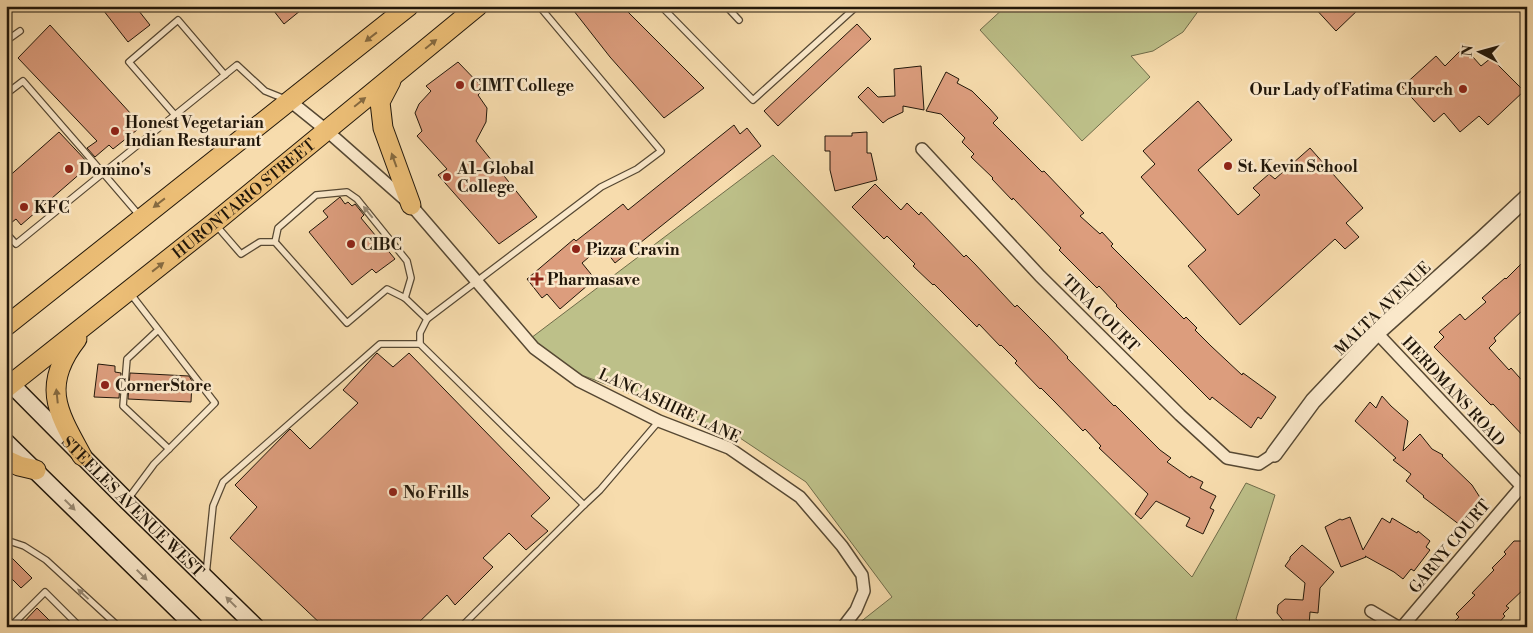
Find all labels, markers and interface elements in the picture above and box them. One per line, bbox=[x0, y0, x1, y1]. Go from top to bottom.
north arrow bbox=[1456, 28, 1506, 78]
one-way arrow bbox=[365, 31, 378, 42]
one-way arrow bbox=[424, 39, 437, 50]
text: N bbox=[1459, 44, 1478, 57]
place label: CIMT College bbox=[470, 76, 574, 96]
marker: CIMT College bbox=[454, 79, 466, 91]
place label: Our Lady of Fatima Church bbox=[1250, 80, 1453, 100]
marker: Our Lady of Fatima Church bbox=[1457, 83, 1469, 95]
one-way arrow bbox=[353, 97, 366, 108]
place label: Honest Vegetarian Indian Restaurant bbox=[125, 113, 264, 151]
marker: Honest Vegetarian Indian Restaurant bbox=[109, 125, 121, 137]
street label: HURONTARIO STREET bbox=[168, 135, 320, 263]
one-way arrow bbox=[390, 152, 397, 167]
place label: St. Kevin School bbox=[1238, 157, 1359, 177]
place label: A1-Global College bbox=[456, 159, 535, 197]
place label: Domino's bbox=[79, 160, 151, 180]
marker: St. Kevin School bbox=[1222, 160, 1234, 172]
marker: Domino's bbox=[63, 163, 75, 175]
marker: A1-Global College bbox=[441, 171, 453, 183]
one-way arrow bbox=[153, 197, 166, 208]
place label: KFC bbox=[34, 198, 70, 218]
marker: KFC bbox=[18, 201, 30, 213]
one-way arrow bbox=[362, 206, 373, 219]
place label: CIBC bbox=[361, 235, 402, 255]
marker: CIBC bbox=[345, 238, 357, 250]
place label: Pizza Cravin bbox=[586, 240, 680, 260]
marker: Pizza Cravin bbox=[570, 243, 582, 255]
street label: MALTA AVENUE bbox=[1330, 258, 1435, 360]
one-way arrow bbox=[152, 261, 165, 272]
place label: Pharmasave bbox=[547, 270, 641, 290]
street label: TINA COURT bbox=[1058, 271, 1143, 356]
marker: Pharmasave bbox=[531, 273, 543, 285]
street label: HERDMANS ROAD bbox=[1397, 333, 1509, 451]
street label: LANCASHIRE LANE bbox=[595, 364, 744, 448]
place label: CornerStore bbox=[115, 376, 212, 396]
marker: CornerStore bbox=[99, 379, 111, 391]
one-way arrow bbox=[53, 387, 61, 403]
street label: STEELES AVENUE WEST bbox=[57, 432, 208, 582]
place label: No Frills bbox=[403, 483, 469, 503]
marker: No Frills bbox=[387, 486, 399, 498]
street label: GARNY COURT bbox=[1405, 496, 1495, 598]
one-way arrow bbox=[64, 499, 76, 511]
one-way arrow bbox=[136, 569, 148, 581]
one-way arrow bbox=[77, 588, 89, 600]
one-way arrow bbox=[225, 596, 237, 608]

